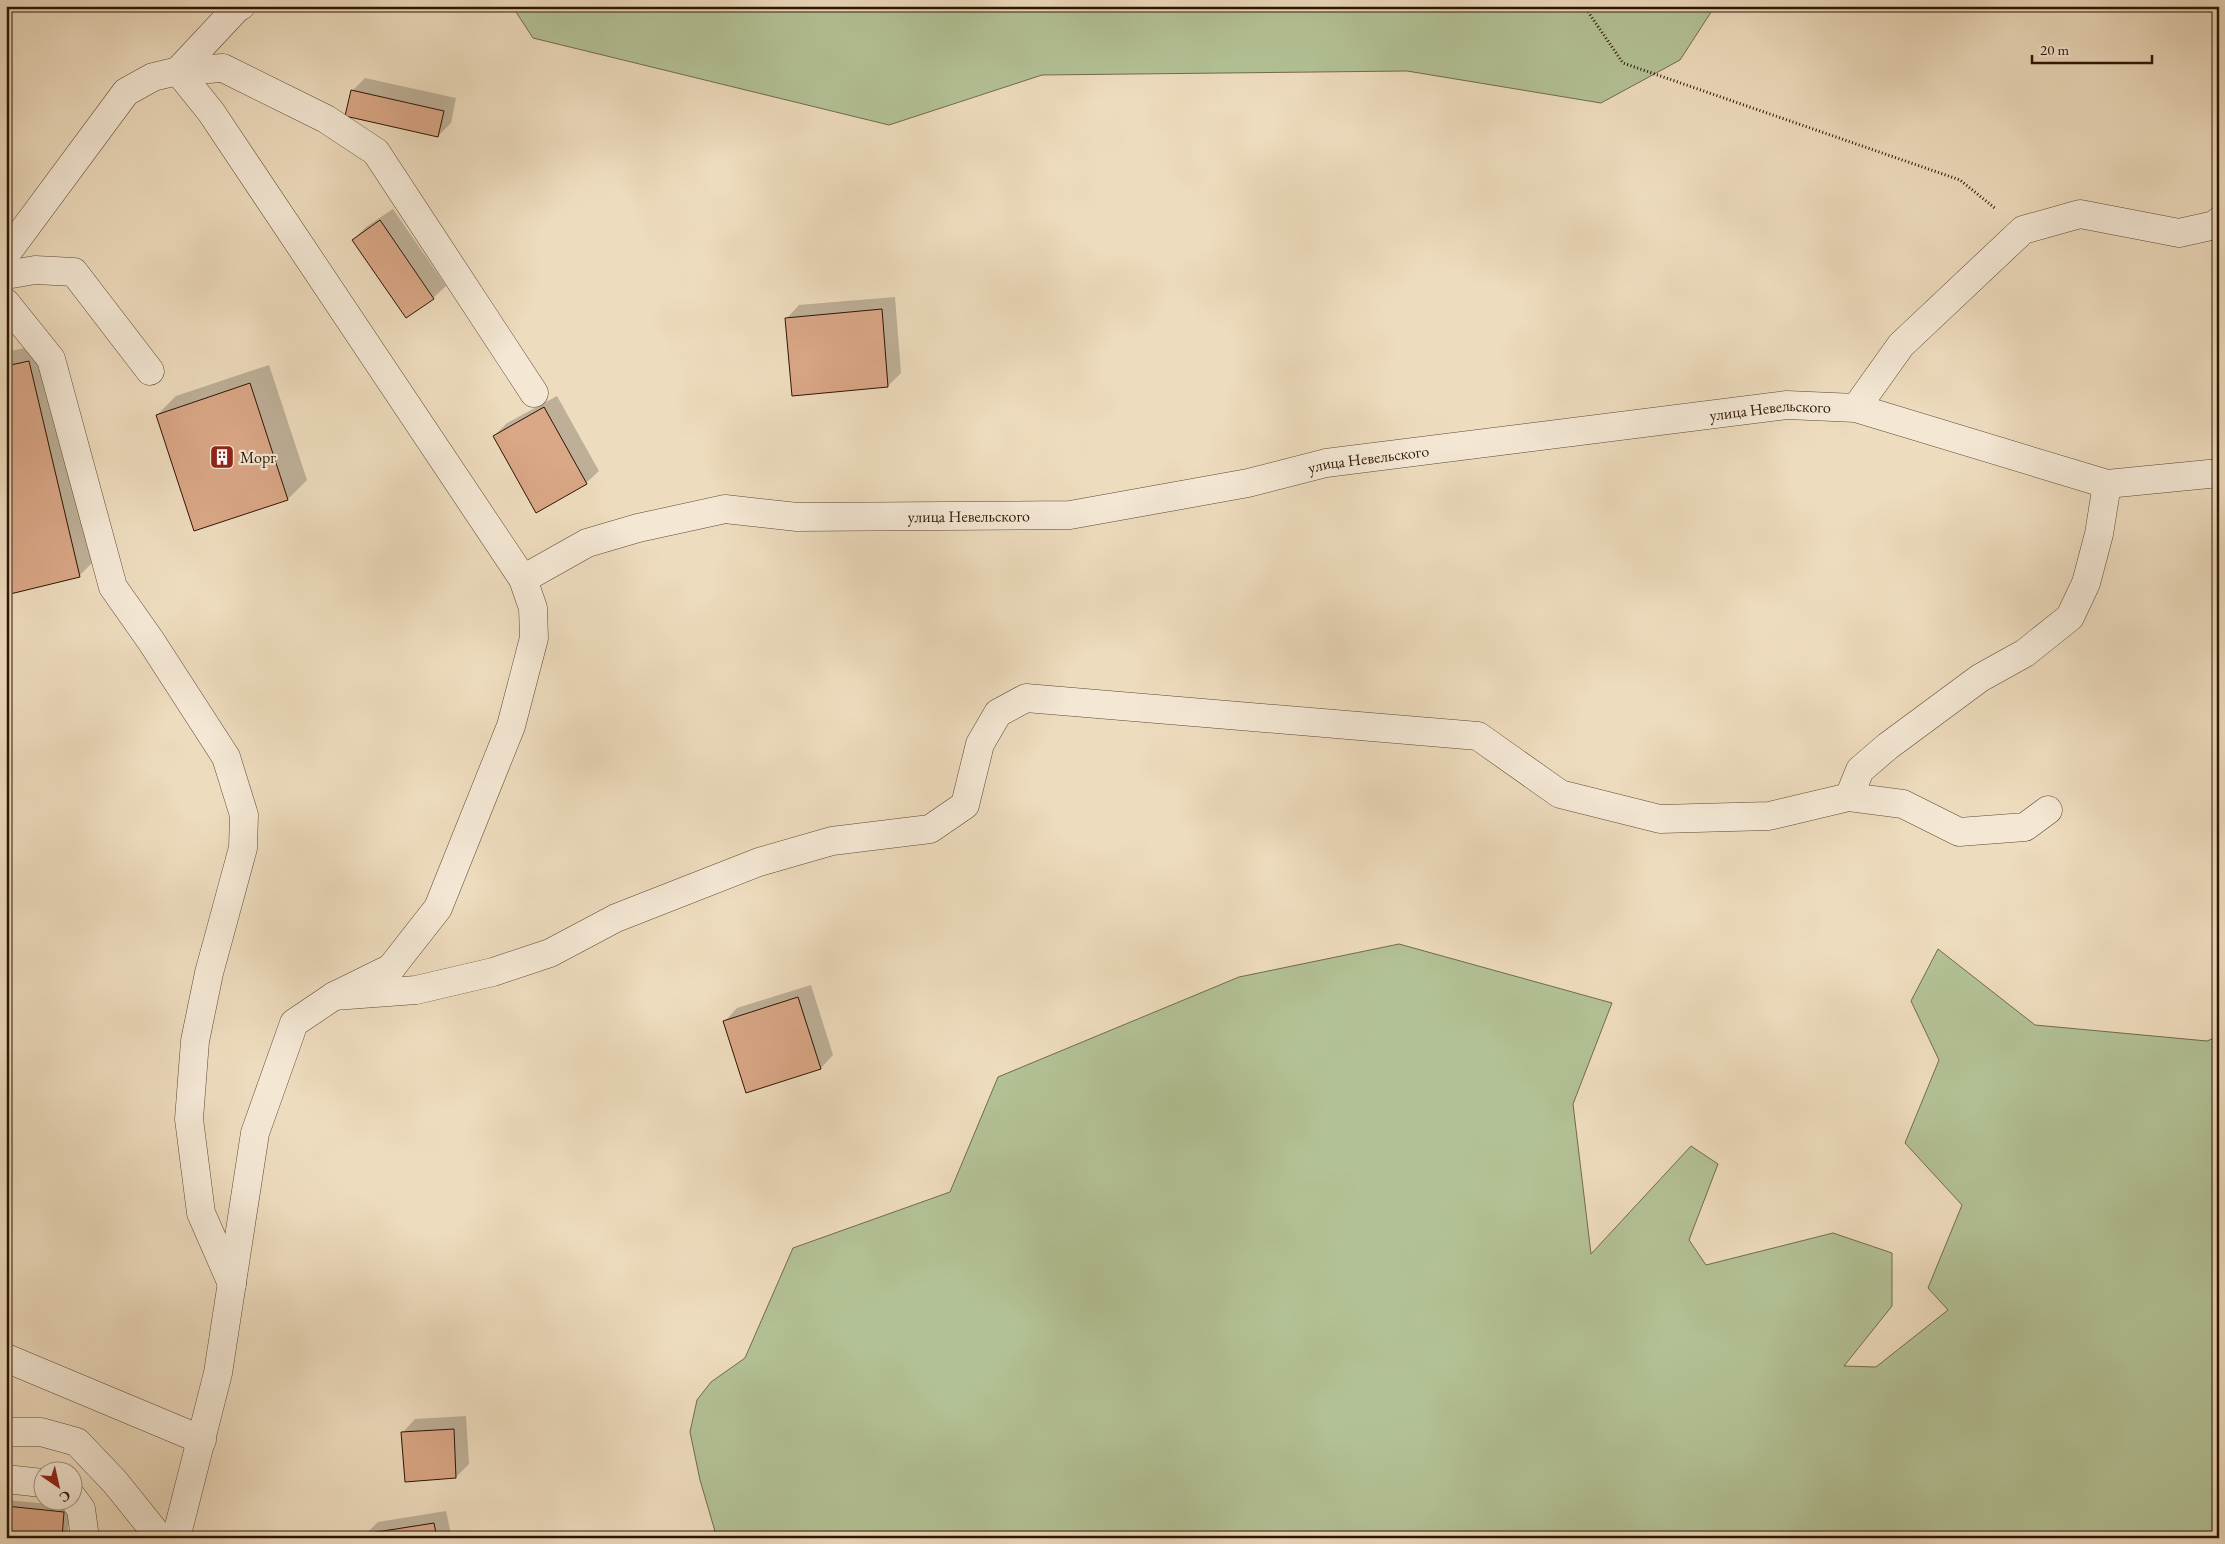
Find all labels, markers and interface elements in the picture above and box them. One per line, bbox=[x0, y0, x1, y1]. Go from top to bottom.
scale bar bbox=[2032, 32, 2152, 64]
text: 20 m bbox=[2040, 40, 2069, 59]
street label: улица Невельского bbox=[1708, 395, 1831, 426]
street label: улица Невельского bbox=[1306, 440, 1430, 478]
building icon: Морг bbox=[209, 444, 235, 470]
place label: Морг bbox=[240, 447, 276, 468]
street label: улица Невельского bbox=[908, 505, 1030, 527]
north arrow bbox=[32, 1462, 82, 1512]
text: С bbox=[56, 1487, 74, 1507]

